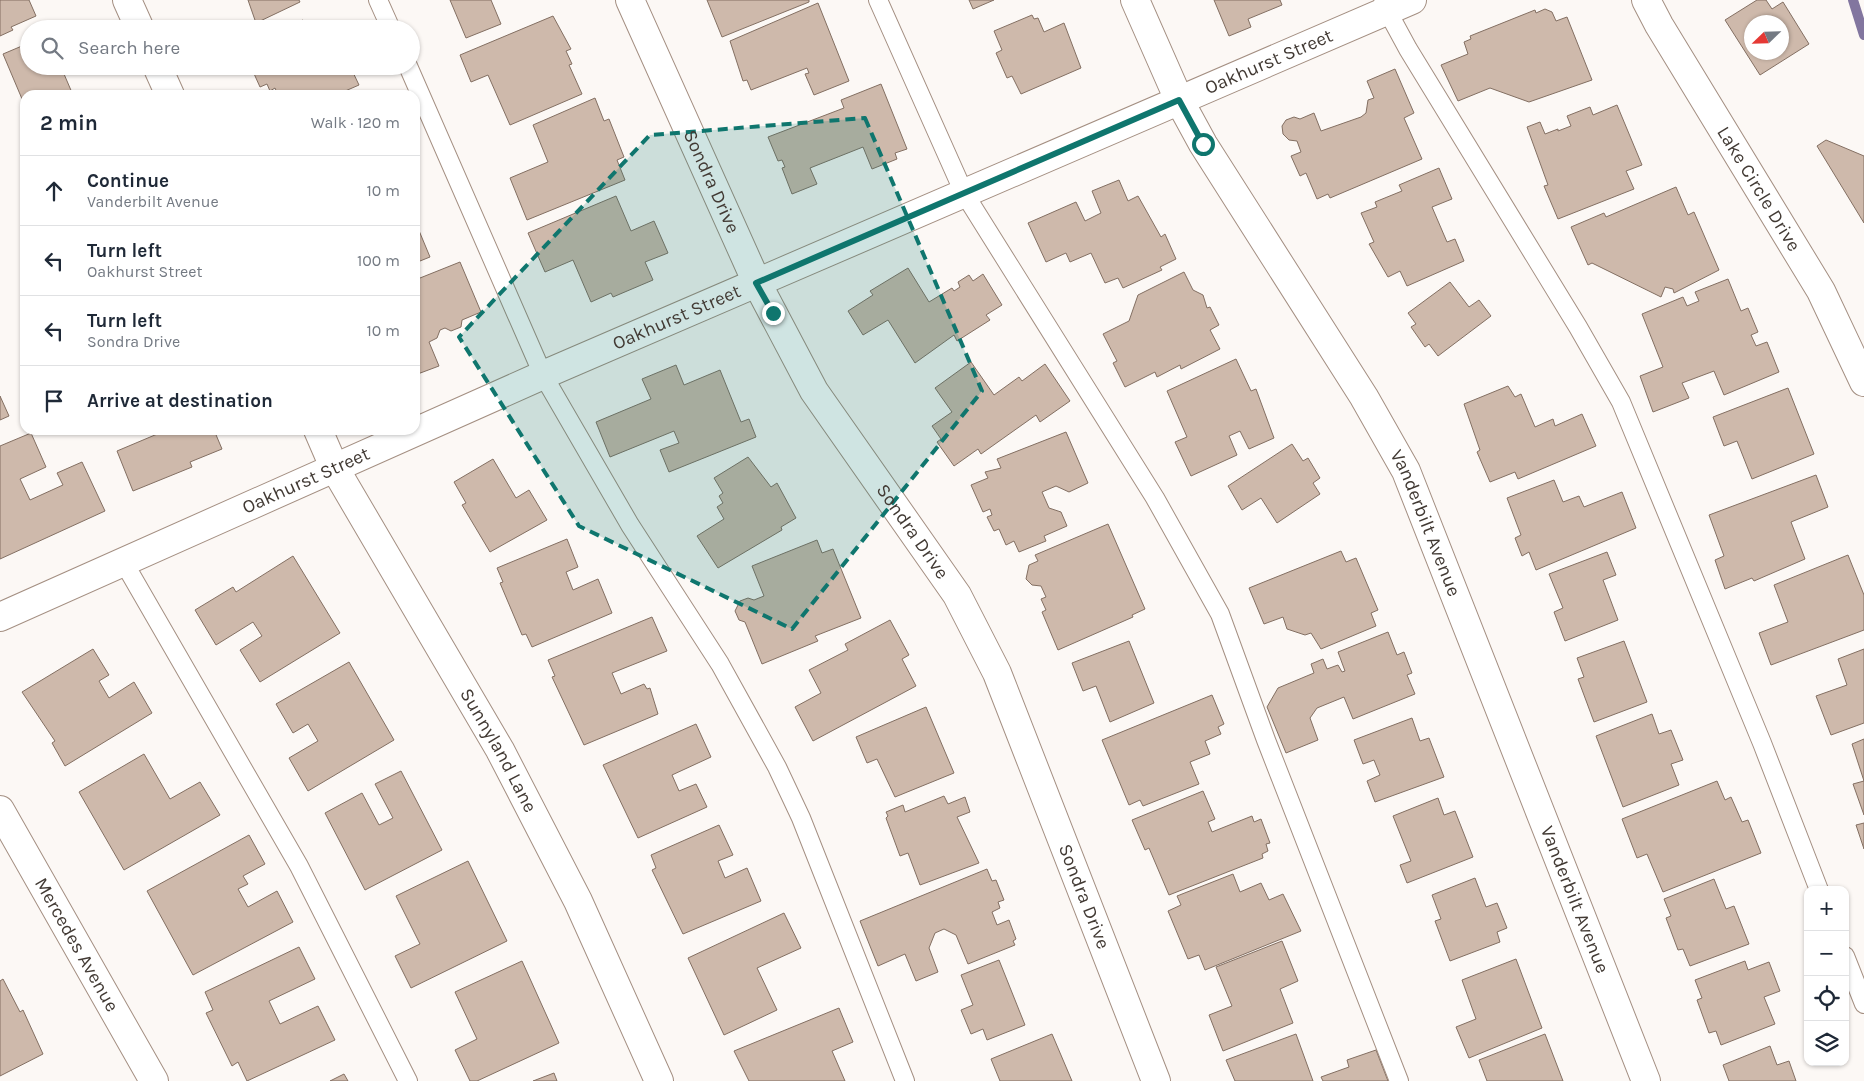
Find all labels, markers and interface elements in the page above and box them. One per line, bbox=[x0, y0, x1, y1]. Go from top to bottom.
north arrow bbox=[1744, 15, 1789, 60]
search box bbox=[20, 20, 420, 75]
street label: Oakhurst Street bbox=[1201, 25, 1336, 99]
icon: search bbox=[38, 34, 66, 62]
text: Search here bbox=[78, 37, 180, 59]
text: 2 min bbox=[40, 111, 98, 135]
text: Walk · 120 m bbox=[311, 113, 400, 132]
street label: Lake Circle Drive bbox=[1712, 122, 1805, 255]
street label: Sondra Drive bbox=[679, 126, 744, 237]
route start bbox=[1192, 133, 1215, 156]
text: Continue bbox=[87, 170, 169, 192]
icon: ahead bbox=[40, 177, 68, 205]
text: 10 m bbox=[366, 181, 400, 200]
text: Vanderbilt Avenue bbox=[87, 192, 219, 211]
text: Turn left bbox=[87, 240, 162, 262]
icon: left bbox=[40, 247, 68, 275]
text: 100 m bbox=[357, 251, 400, 270]
text: Oakhurst Street bbox=[87, 262, 202, 281]
street label: Oakhurst Street bbox=[609, 280, 744, 355]
route end bbox=[762, 302, 785, 325]
text: Turn left bbox=[87, 310, 162, 332]
icon: left bbox=[40, 317, 68, 345]
text: 10 m bbox=[366, 321, 400, 340]
text: Sondra Drive bbox=[87, 332, 180, 351]
icon: arrive bbox=[40, 387, 68, 415]
text: Arrive at destination bbox=[87, 390, 273, 412]
street label: Oakhurst Street bbox=[239, 443, 373, 519]
street label: Vanderbilt Avenue bbox=[1385, 446, 1465, 600]
street label: Sondra Drive bbox=[872, 480, 953, 583]
street label: Sunnyland Lane bbox=[455, 684, 541, 816]
street label: Vanderbilt Avenue bbox=[1536, 823, 1614, 976]
street label: Sondra Drive bbox=[1054, 841, 1114, 952]
street label: Mercedes Avenue bbox=[30, 874, 123, 1016]
map controls bbox=[1804, 886, 1849, 1066]
button: + bbox=[1804, 886, 1849, 931]
button: − bbox=[1804, 931, 1849, 976]
button: locate bbox=[1804, 976, 1849, 1021]
button: layers bbox=[1804, 1021, 1849, 1066]

